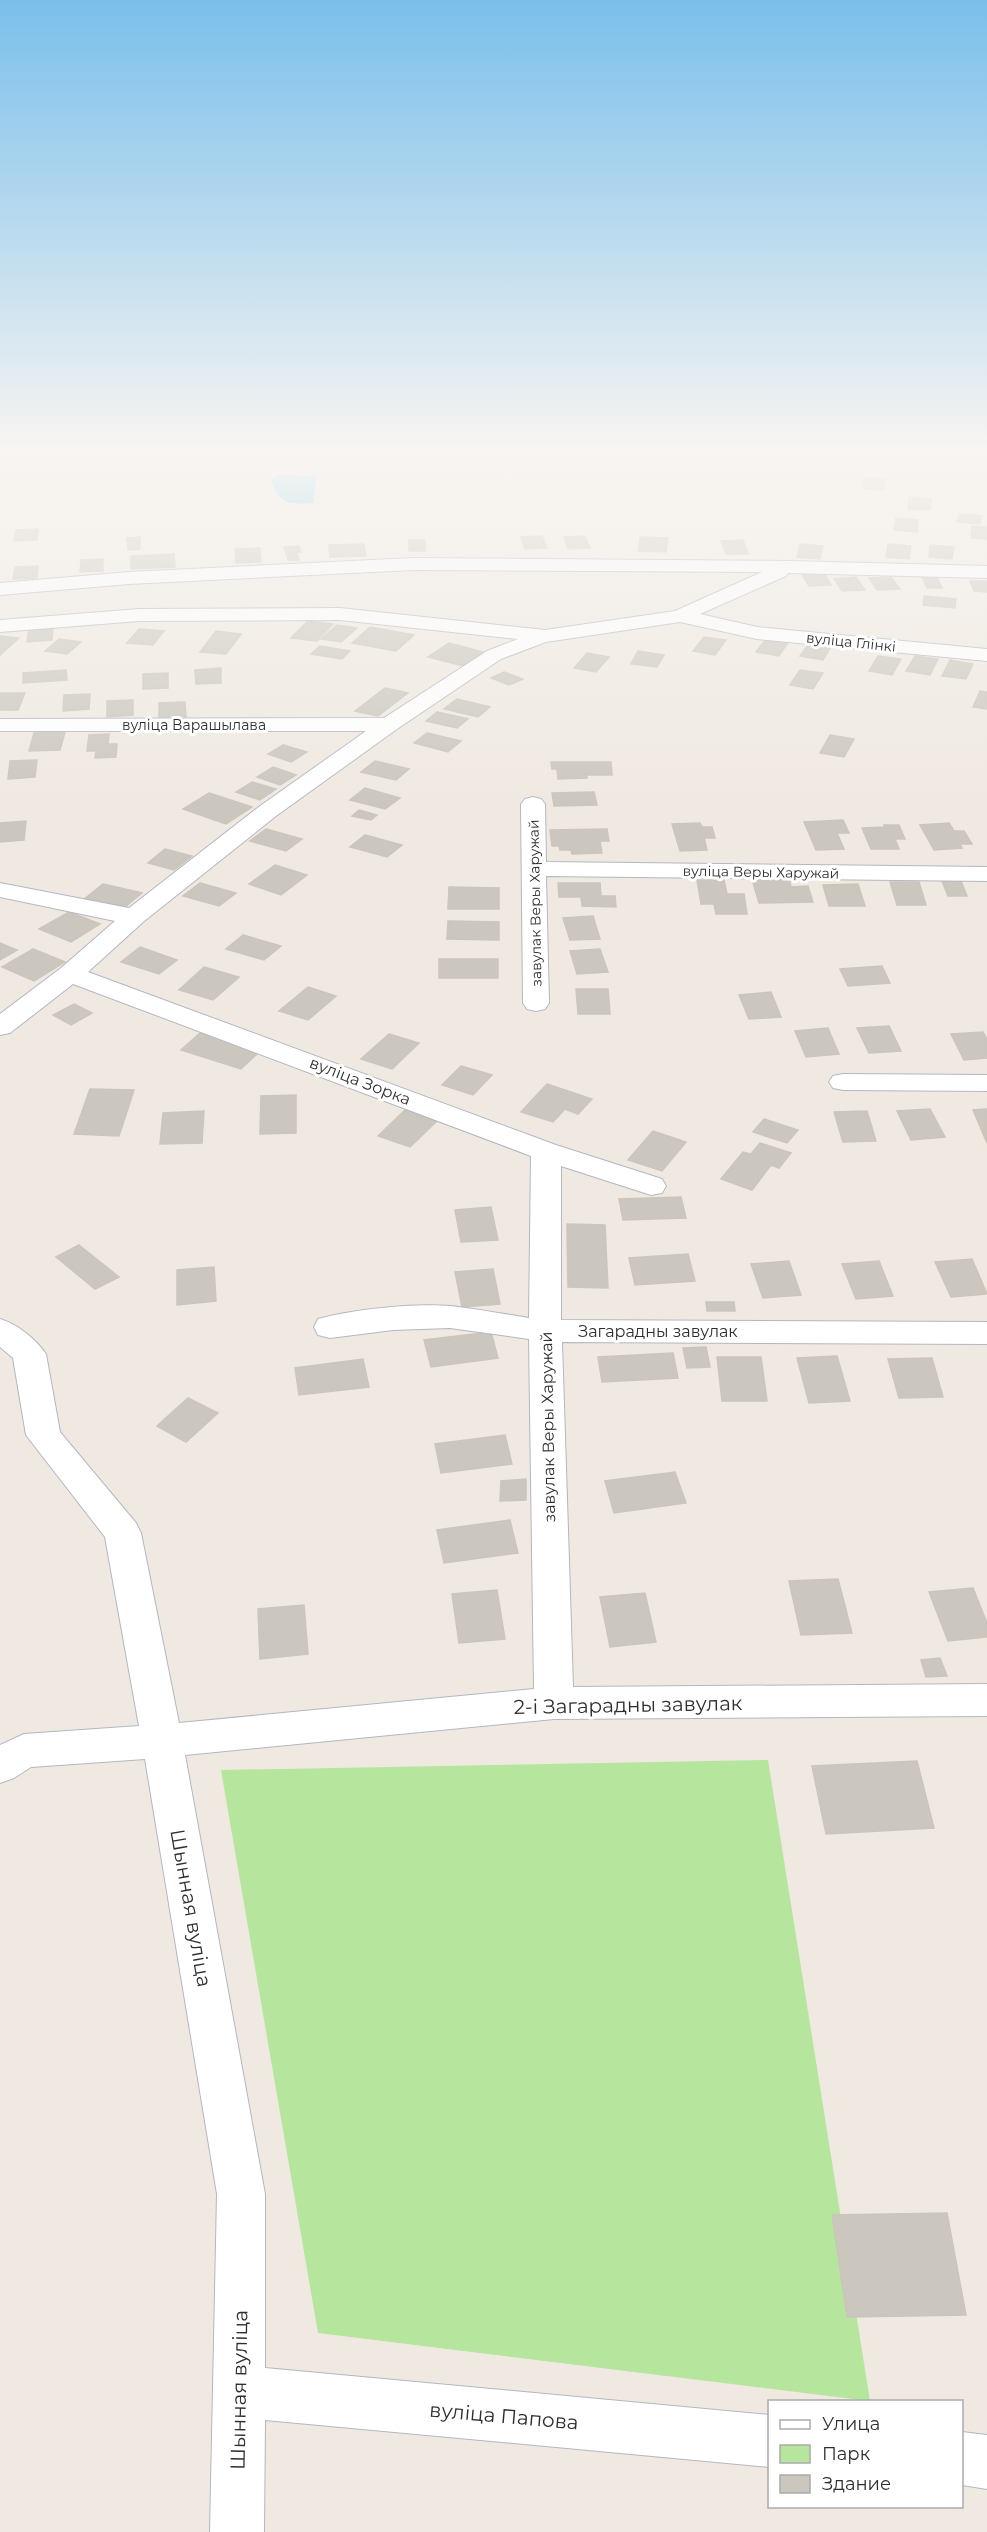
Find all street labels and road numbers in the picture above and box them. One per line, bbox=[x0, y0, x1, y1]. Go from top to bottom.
street label: вуліца Глінкі bbox=[805, 628, 897, 656]
street label: вуліца Варашылава bbox=[122, 716, 266, 734]
street label: завулак Веры Харужай bbox=[525, 819, 545, 987]
street label: вуліца Веры Харужай bbox=[683, 862, 839, 882]
street label: вуліца Зорка bbox=[307, 1053, 413, 1109]
street label: Загарадны завулак bbox=[578, 1322, 738, 1341]
street label: завулак Веры Харужай bbox=[537, 1331, 559, 1523]
street label: 2-і Загарадны завулак bbox=[513, 1691, 743, 1719]
street label: Шынная вуліца bbox=[165, 1827, 217, 1989]
street label: Шынная вуліца bbox=[226, 2310, 252, 2470]
street label: вуліца Папова bbox=[428, 2398, 580, 2434]

